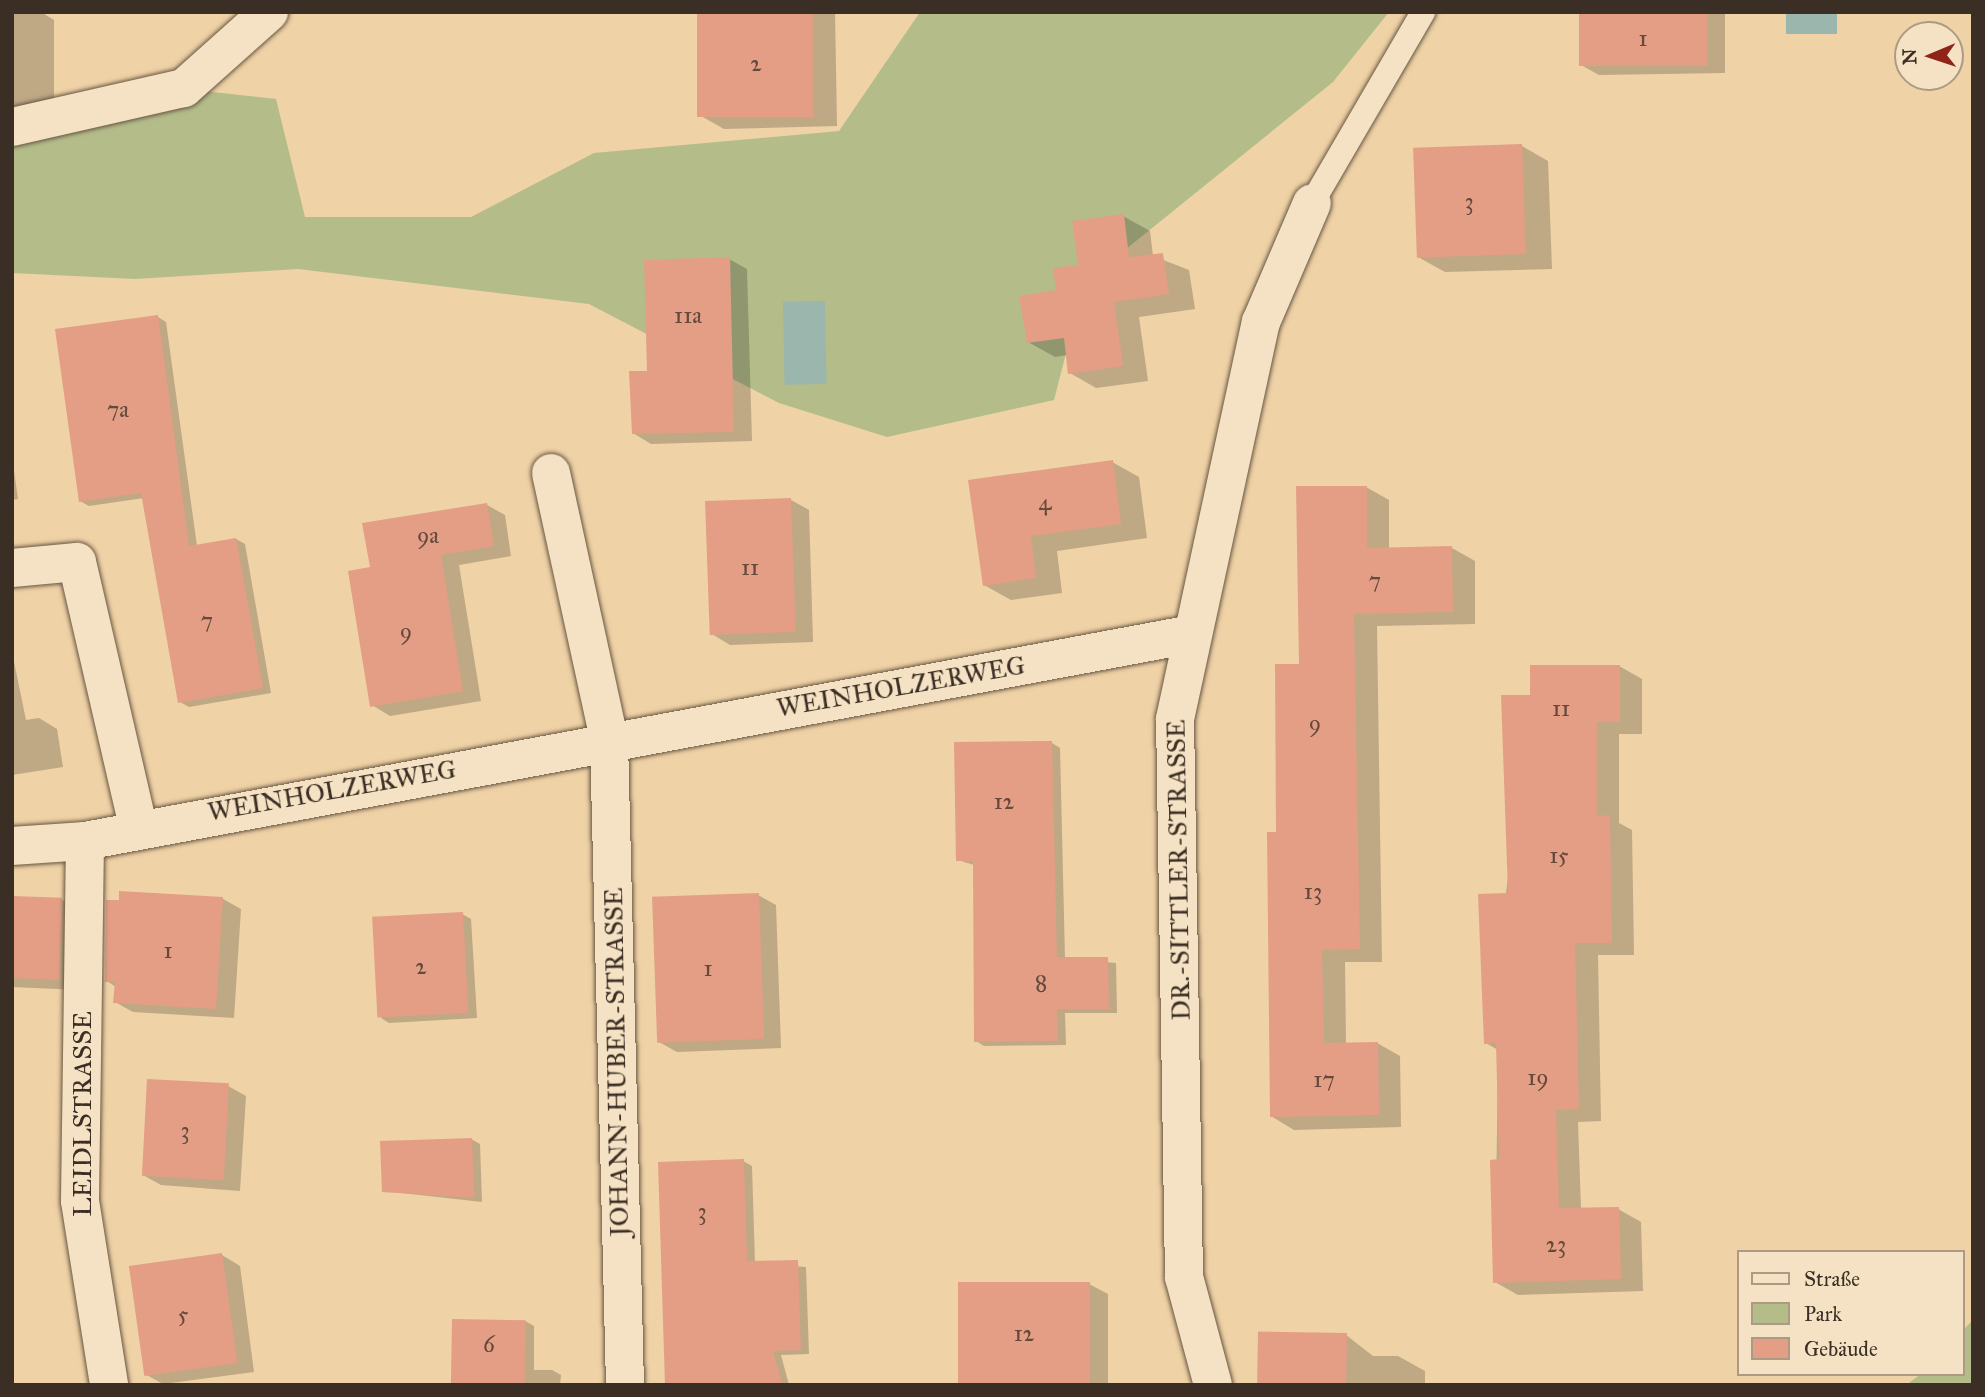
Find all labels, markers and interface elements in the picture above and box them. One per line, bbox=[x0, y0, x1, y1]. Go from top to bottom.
north arrow bbox=[1894, 21, 1964, 91]
house number: 1 bbox=[1638, 24, 1648, 52]
text: N bbox=[1898, 48, 1921, 65]
house number: 2 bbox=[750, 49, 762, 77]
house number: 3 bbox=[1464, 187, 1474, 215]
house number: 11a bbox=[674, 301, 702, 329]
house number: 7a bbox=[107, 395, 129, 423]
house number: 4 bbox=[1039, 488, 1051, 516]
house number: 9a bbox=[417, 521, 439, 549]
house number: 11 bbox=[741, 553, 759, 581]
house number: 7 bbox=[1369, 566, 1381, 594]
house number: 7 bbox=[201, 606, 213, 634]
house number: 9 bbox=[400, 617, 412, 645]
street label: WEINHOLZERWEG bbox=[774, 650, 1028, 724]
house number: 11 bbox=[1552, 694, 1570, 722]
house number: 9 bbox=[1309, 709, 1321, 737]
street label: DR.-SITTLER-STRASSE bbox=[1161, 719, 1197, 1021]
street label: WEINHOLZERWEG bbox=[205, 754, 459, 828]
house number: 12 bbox=[994, 787, 1014, 815]
house number: 15 bbox=[1549, 841, 1569, 869]
house number: 13 bbox=[1304, 877, 1322, 905]
street label: JOHANN-HUBER-STRASSE bbox=[598, 887, 636, 1237]
house number: 1 bbox=[163, 936, 173, 964]
house number: 2 bbox=[415, 952, 427, 980]
house number: 1 bbox=[703, 954, 713, 982]
house number: 8 bbox=[1035, 969, 1047, 997]
street label: LEIDLSTRASSE bbox=[67, 1011, 99, 1217]
house number: 19 bbox=[1527, 1063, 1549, 1091]
house number: 17 bbox=[1313, 1065, 1335, 1093]
house number: 3 bbox=[180, 1116, 190, 1144]
house number: 3 bbox=[697, 1197, 707, 1225]
house number: 23 bbox=[1546, 1230, 1566, 1258]
legend bbox=[1736, 1250, 1964, 1376]
text: Straße bbox=[1804, 1266, 1860, 1292]
house number: 5 bbox=[178, 1300, 188, 1328]
text: Park bbox=[1804, 1301, 1842, 1327]
house number: 12 bbox=[1014, 1319, 1034, 1347]
house number: 6 bbox=[483, 1330, 495, 1358]
text: Gebäude bbox=[1804, 1336, 1878, 1362]

